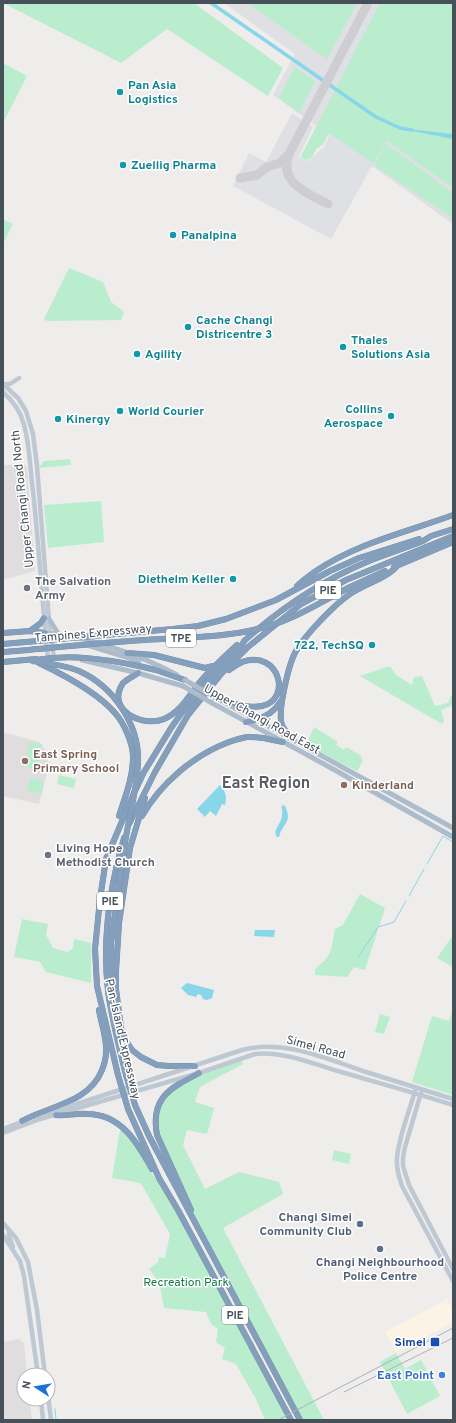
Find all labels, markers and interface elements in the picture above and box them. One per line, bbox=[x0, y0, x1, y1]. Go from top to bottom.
place label: Pan Asia Logistics bbox=[128, 78, 178, 108]
marker: Pan Asia Logistics bbox=[115, 87, 125, 97]
place label: Zuellig Pharma bbox=[131, 158, 216, 174]
marker: Zuellig Pharma bbox=[118, 160, 128, 170]
place label: Panalpina bbox=[181, 228, 237, 244]
marker: Panalpina bbox=[168, 230, 178, 240]
place label: Cache Changi Districentre 3 bbox=[196, 313, 273, 343]
marker: Cache Changi Districentre 3 bbox=[183, 322, 193, 332]
place label: Thales Solutions Asia bbox=[351, 333, 430, 363]
marker: Thales Solutions Asia bbox=[338, 342, 348, 352]
place label: Agility bbox=[145, 347, 182, 363]
marker: Agility bbox=[132, 349, 142, 359]
place label: Collins Aerospace bbox=[324, 402, 383, 432]
place label: World Courier bbox=[128, 404, 204, 420]
marker: World Courier bbox=[115, 406, 125, 416]
marker: Collins Aerospace bbox=[386, 411, 396, 421]
place label: Kinergy bbox=[66, 412, 110, 428]
marker: Kinergy bbox=[53, 414, 63, 424]
street label: Upper Changi Road North bbox=[8, 429, 38, 569]
place label: Diethelm Keller bbox=[138, 572, 225, 588]
place label: The Salvation Army bbox=[35, 574, 111, 604]
marker: Diethelm Keller bbox=[228, 574, 238, 584]
road number: PIE bbox=[315, 581, 341, 599]
marker: The Salvation Army bbox=[22, 583, 32, 593]
street label: Tampines Expressway bbox=[34, 621, 152, 647]
road number: TPE bbox=[166, 629, 196, 647]
place label: 722, TechSQ bbox=[294, 638, 364, 654]
marker: 722, TechSQ bbox=[367, 640, 377, 650]
street label: Upper Changi Road East bbox=[200, 681, 323, 759]
place label: East Spring Primary School bbox=[33, 747, 119, 777]
marker: East Spring Primary School bbox=[20, 756, 30, 766]
district label: East Region bbox=[222, 774, 310, 794]
place label: Kinderland bbox=[352, 778, 414, 794]
marker: Kinderland bbox=[339, 780, 349, 790]
place label: Living Hope Methodist Church bbox=[56, 841, 155, 871]
marker: Living Hope Methodist Church bbox=[43, 850, 53, 860]
road number: PIE bbox=[97, 892, 123, 910]
street label: Pan-Island Expressway bbox=[100, 977, 144, 1101]
street label: Simei Road bbox=[284, 1032, 347, 1064]
place label: Changi Simei Community Club bbox=[259, 1210, 352, 1240]
marker: Changi Simei Community Club bbox=[355, 1219, 365, 1229]
marker: Changi Neighbourhood Police Centre bbox=[375, 1244, 385, 1254]
place label: Changi Neighbourhood Police Centre bbox=[316, 1255, 444, 1285]
park label: Recreation Park bbox=[143, 1275, 229, 1291]
road number: PIE bbox=[222, 1306, 248, 1324]
place label: Simei bbox=[395, 1335, 426, 1351]
marker: Simei bbox=[429, 1336, 441, 1348]
north arrow bbox=[16, 1367, 56, 1407]
place label: East Point bbox=[377, 1368, 434, 1384]
marker: East Point bbox=[437, 1370, 447, 1380]
text: N bbox=[20, 1380, 35, 1390]

